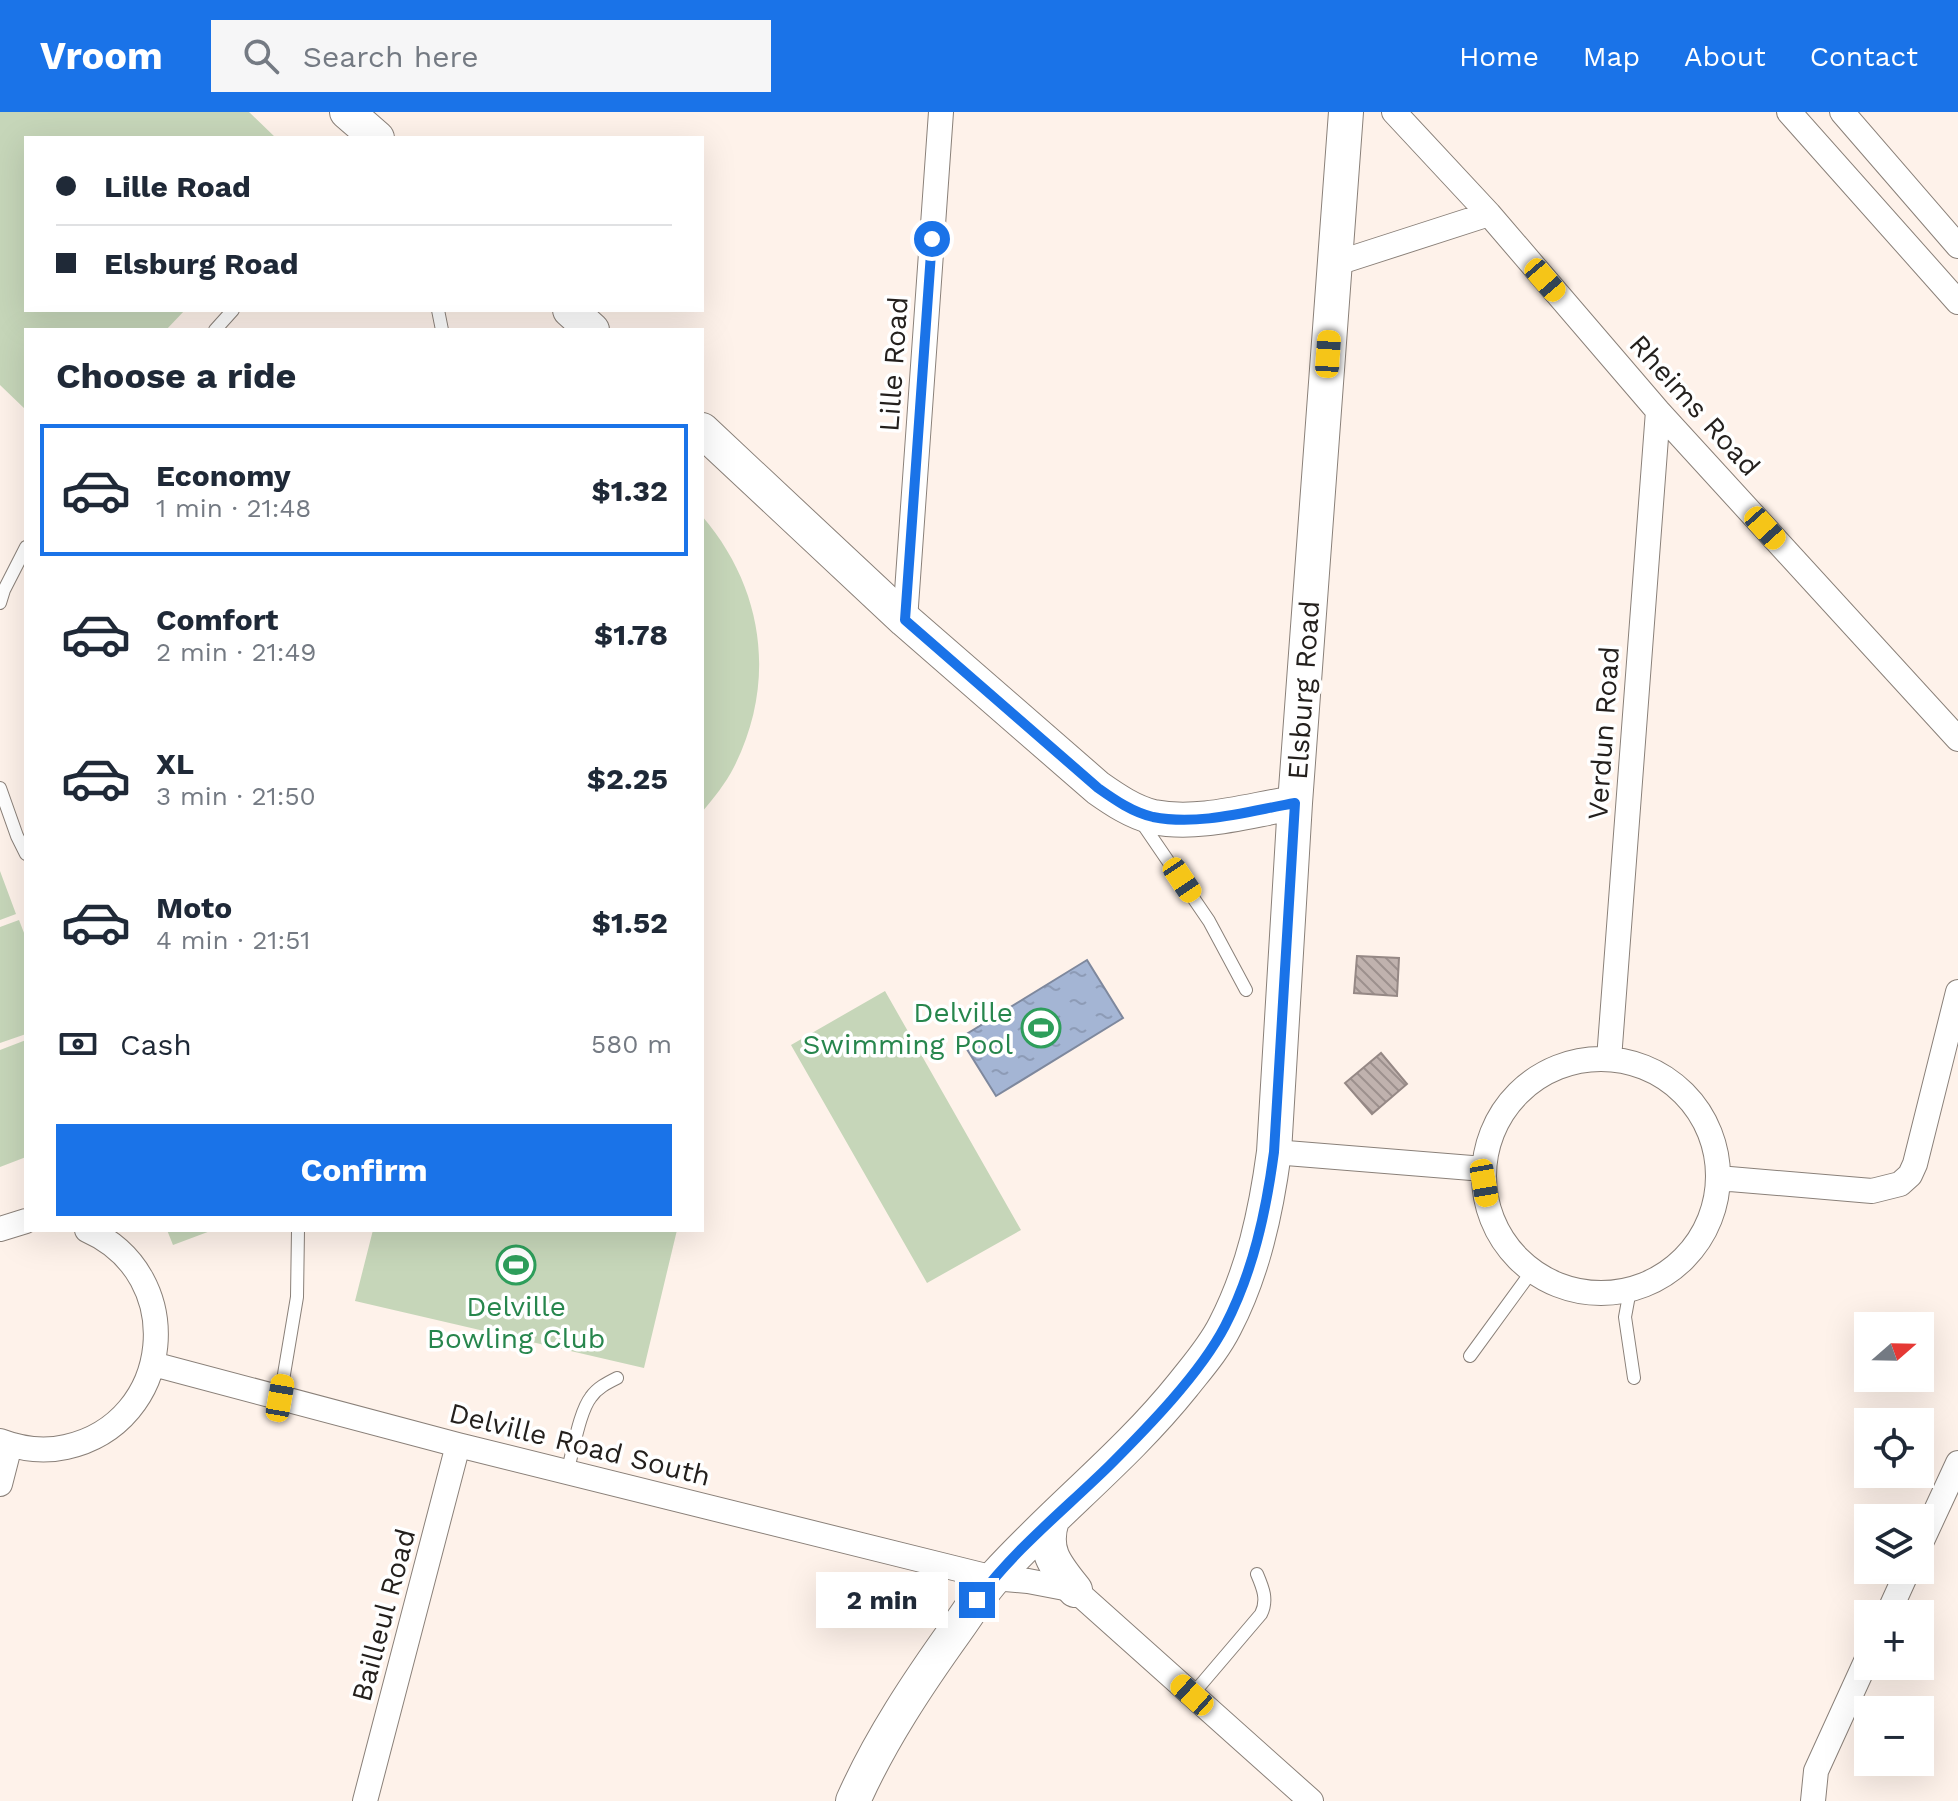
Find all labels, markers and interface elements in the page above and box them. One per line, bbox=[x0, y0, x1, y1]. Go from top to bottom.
search box bbox=[211, 20, 771, 92]
text: Vroom bbox=[40, 34, 163, 78]
icon: search bbox=[239, 34, 283, 78]
text: Search here bbox=[303, 39, 479, 74]
text: Home bbox=[1459, 40, 1539, 73]
text: Map bbox=[1583, 40, 1640, 73]
text: About bbox=[1684, 40, 1766, 73]
text: Contact bbox=[1810, 40, 1918, 73]
text: Lille Road bbox=[104, 169, 251, 204]
route start bbox=[914, 221, 950, 257]
text: Elsburg Road bbox=[104, 246, 298, 281]
car bbox=[1520, 254, 1570, 306]
street label: Lille Road bbox=[872, 295, 915, 433]
street label: Rheims Road bbox=[1623, 328, 1767, 483]
car bbox=[1314, 329, 1342, 379]
text: Choose a ride bbox=[56, 355, 296, 397]
icon: car bbox=[60, 454, 132, 526]
text: Economy bbox=[156, 458, 291, 493]
text: $1.32 bbox=[591, 473, 668, 508]
text: 1 min · 21:48 bbox=[156, 493, 311, 523]
car bbox=[1740, 502, 1790, 554]
icon: car bbox=[60, 598, 132, 670]
street label: Elsburg Road bbox=[1281, 599, 1326, 781]
text: Comfort bbox=[156, 602, 278, 637]
text: $1.78 bbox=[594, 617, 668, 652]
text: 2 min · 21:49 bbox=[156, 637, 316, 667]
street label: Verdun Road bbox=[1581, 645, 1626, 821]
icon: car bbox=[60, 742, 132, 814]
text: XL bbox=[156, 746, 194, 781]
text: $2.25 bbox=[587, 761, 668, 796]
text: 3 min · 21:50 bbox=[156, 781, 316, 811]
car bbox=[1159, 853, 1205, 907]
icon: car bbox=[60, 886, 132, 958]
text: Moto bbox=[156, 890, 232, 925]
text: $1.52 bbox=[592, 905, 668, 940]
text: 4 min · 21:51 bbox=[156, 925, 310, 955]
place label: Delville Swimming Pool bbox=[803, 996, 1013, 1061]
sports icon: Delville Swimming Pool bbox=[1020, 1007, 1062, 1049]
icon: cash bbox=[56, 1022, 100, 1066]
text: Cash bbox=[120, 1027, 192, 1062]
text: 580 m bbox=[591, 1029, 672, 1059]
button: Confirm bbox=[56, 1124, 672, 1216]
car bbox=[1468, 1157, 1500, 1209]
sports icon: Delville Bowling Club bbox=[495, 1244, 537, 1286]
place label: Delville Bowling Club bbox=[427, 1290, 605, 1355]
north arrow bbox=[1854, 1312, 1934, 1392]
map controls bbox=[1854, 1312, 1934, 1776]
car bbox=[264, 1372, 296, 1424]
street label: Delville Road South bbox=[446, 1396, 714, 1493]
button: locate bbox=[1854, 1408, 1934, 1488]
button: layers bbox=[1854, 1504, 1934, 1584]
street label: Bailleul Road bbox=[345, 1525, 422, 1705]
callout: 2 min bbox=[817, 1572, 949, 1628]
route end bbox=[959, 1582, 995, 1618]
text: 2 min bbox=[846, 1585, 918, 1615]
button: + bbox=[1854, 1600, 1934, 1680]
car bbox=[1166, 1670, 1218, 1720]
button: − bbox=[1854, 1696, 1934, 1776]

